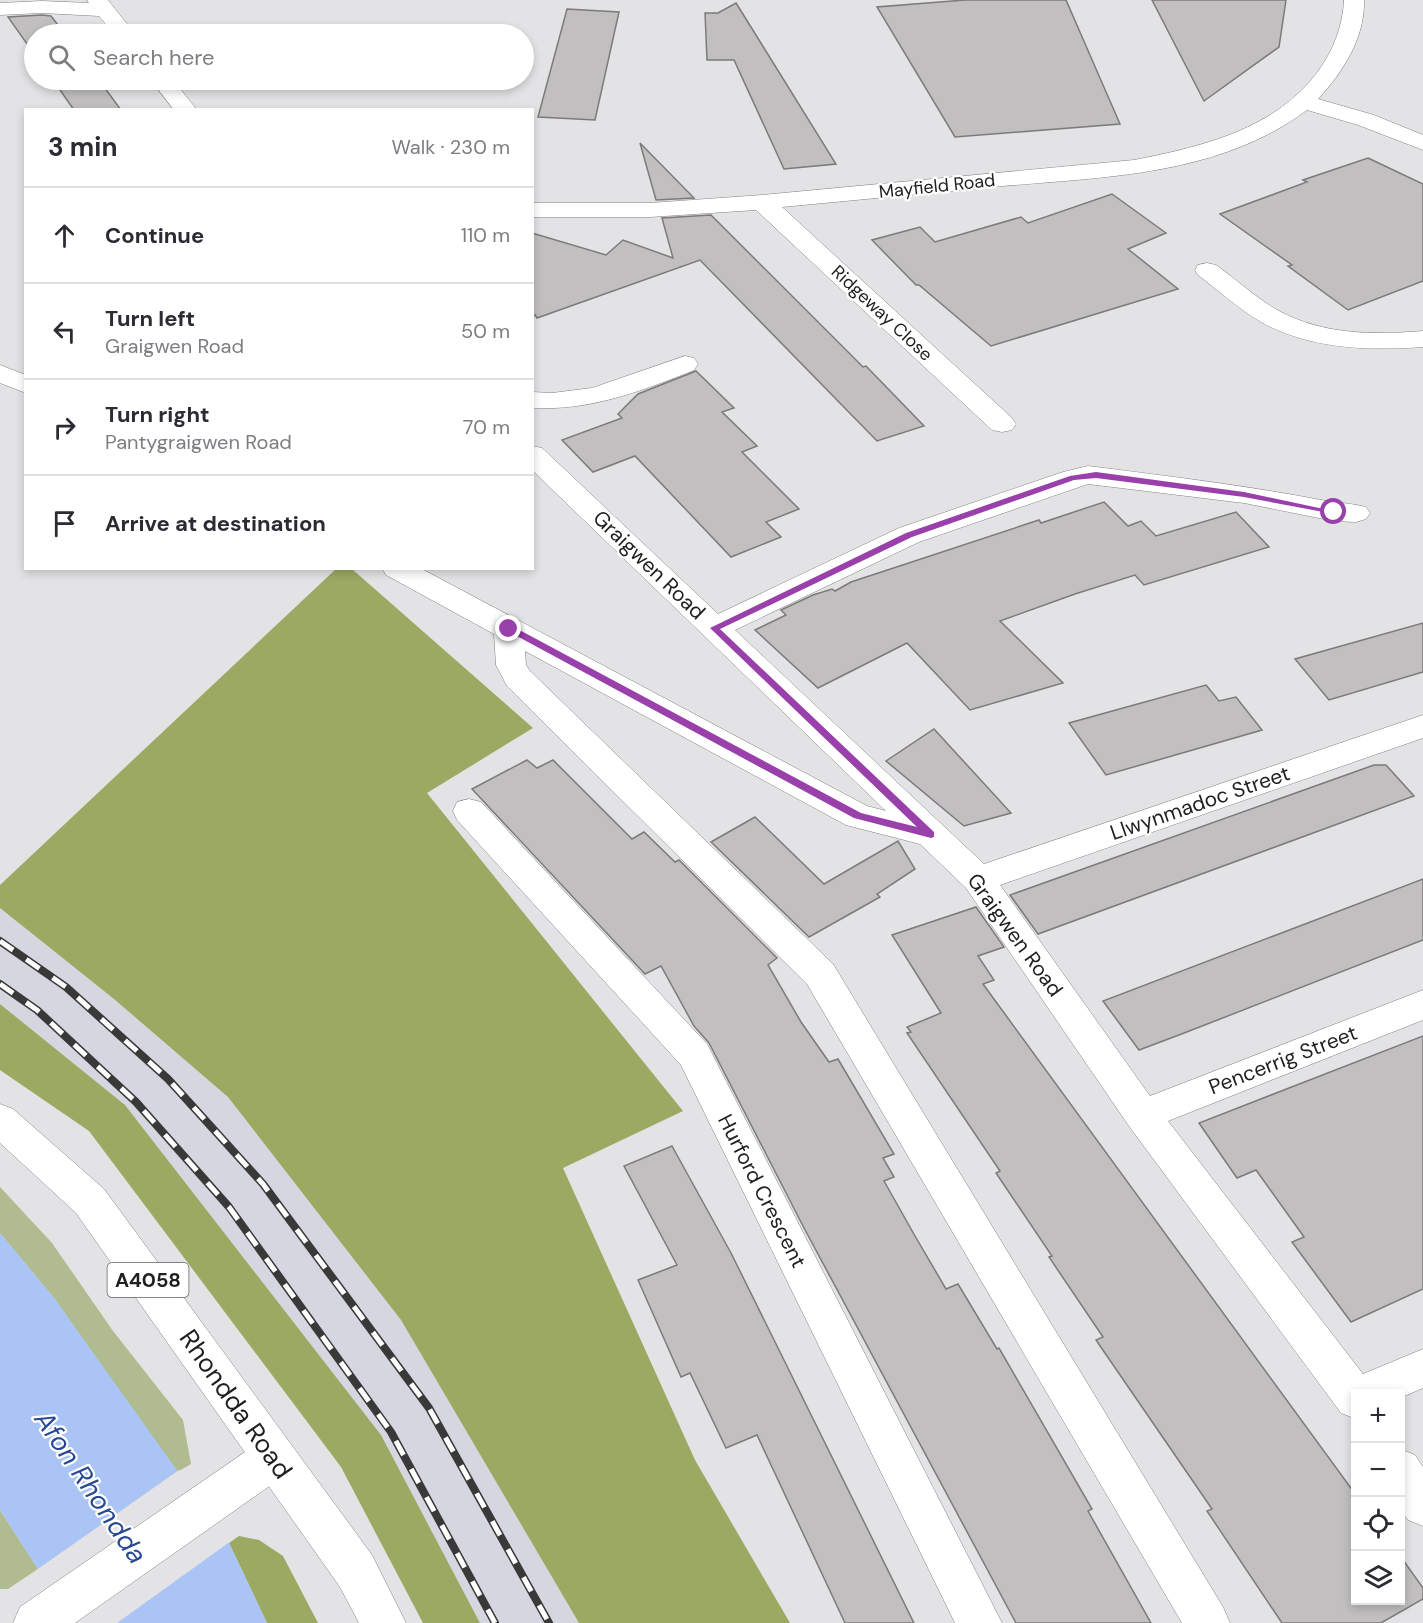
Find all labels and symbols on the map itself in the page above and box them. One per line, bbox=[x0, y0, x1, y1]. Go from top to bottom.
street label: Mayfield Road bbox=[878, 168, 996, 204]
street label: Ridgeway Close bbox=[826, 260, 938, 366]
route start bbox=[1320, 498, 1346, 524]
street label: Graigwen Road bbox=[587, 504, 711, 626]
route end bbox=[495, 615, 521, 641]
street label: Llwynmadoc Street bbox=[1106, 759, 1294, 847]
street label: Graigwen Road bbox=[961, 868, 1069, 1002]
street label: Pencerrig Street bbox=[1205, 1019, 1361, 1101]
street label: Hurford Crescent bbox=[711, 1110, 813, 1272]
road number: A4058 bbox=[108, 1263, 188, 1297]
street label: Rhondda Road bbox=[172, 1323, 300, 1485]
water label: Afon Rhondda bbox=[26, 1403, 155, 1570]

